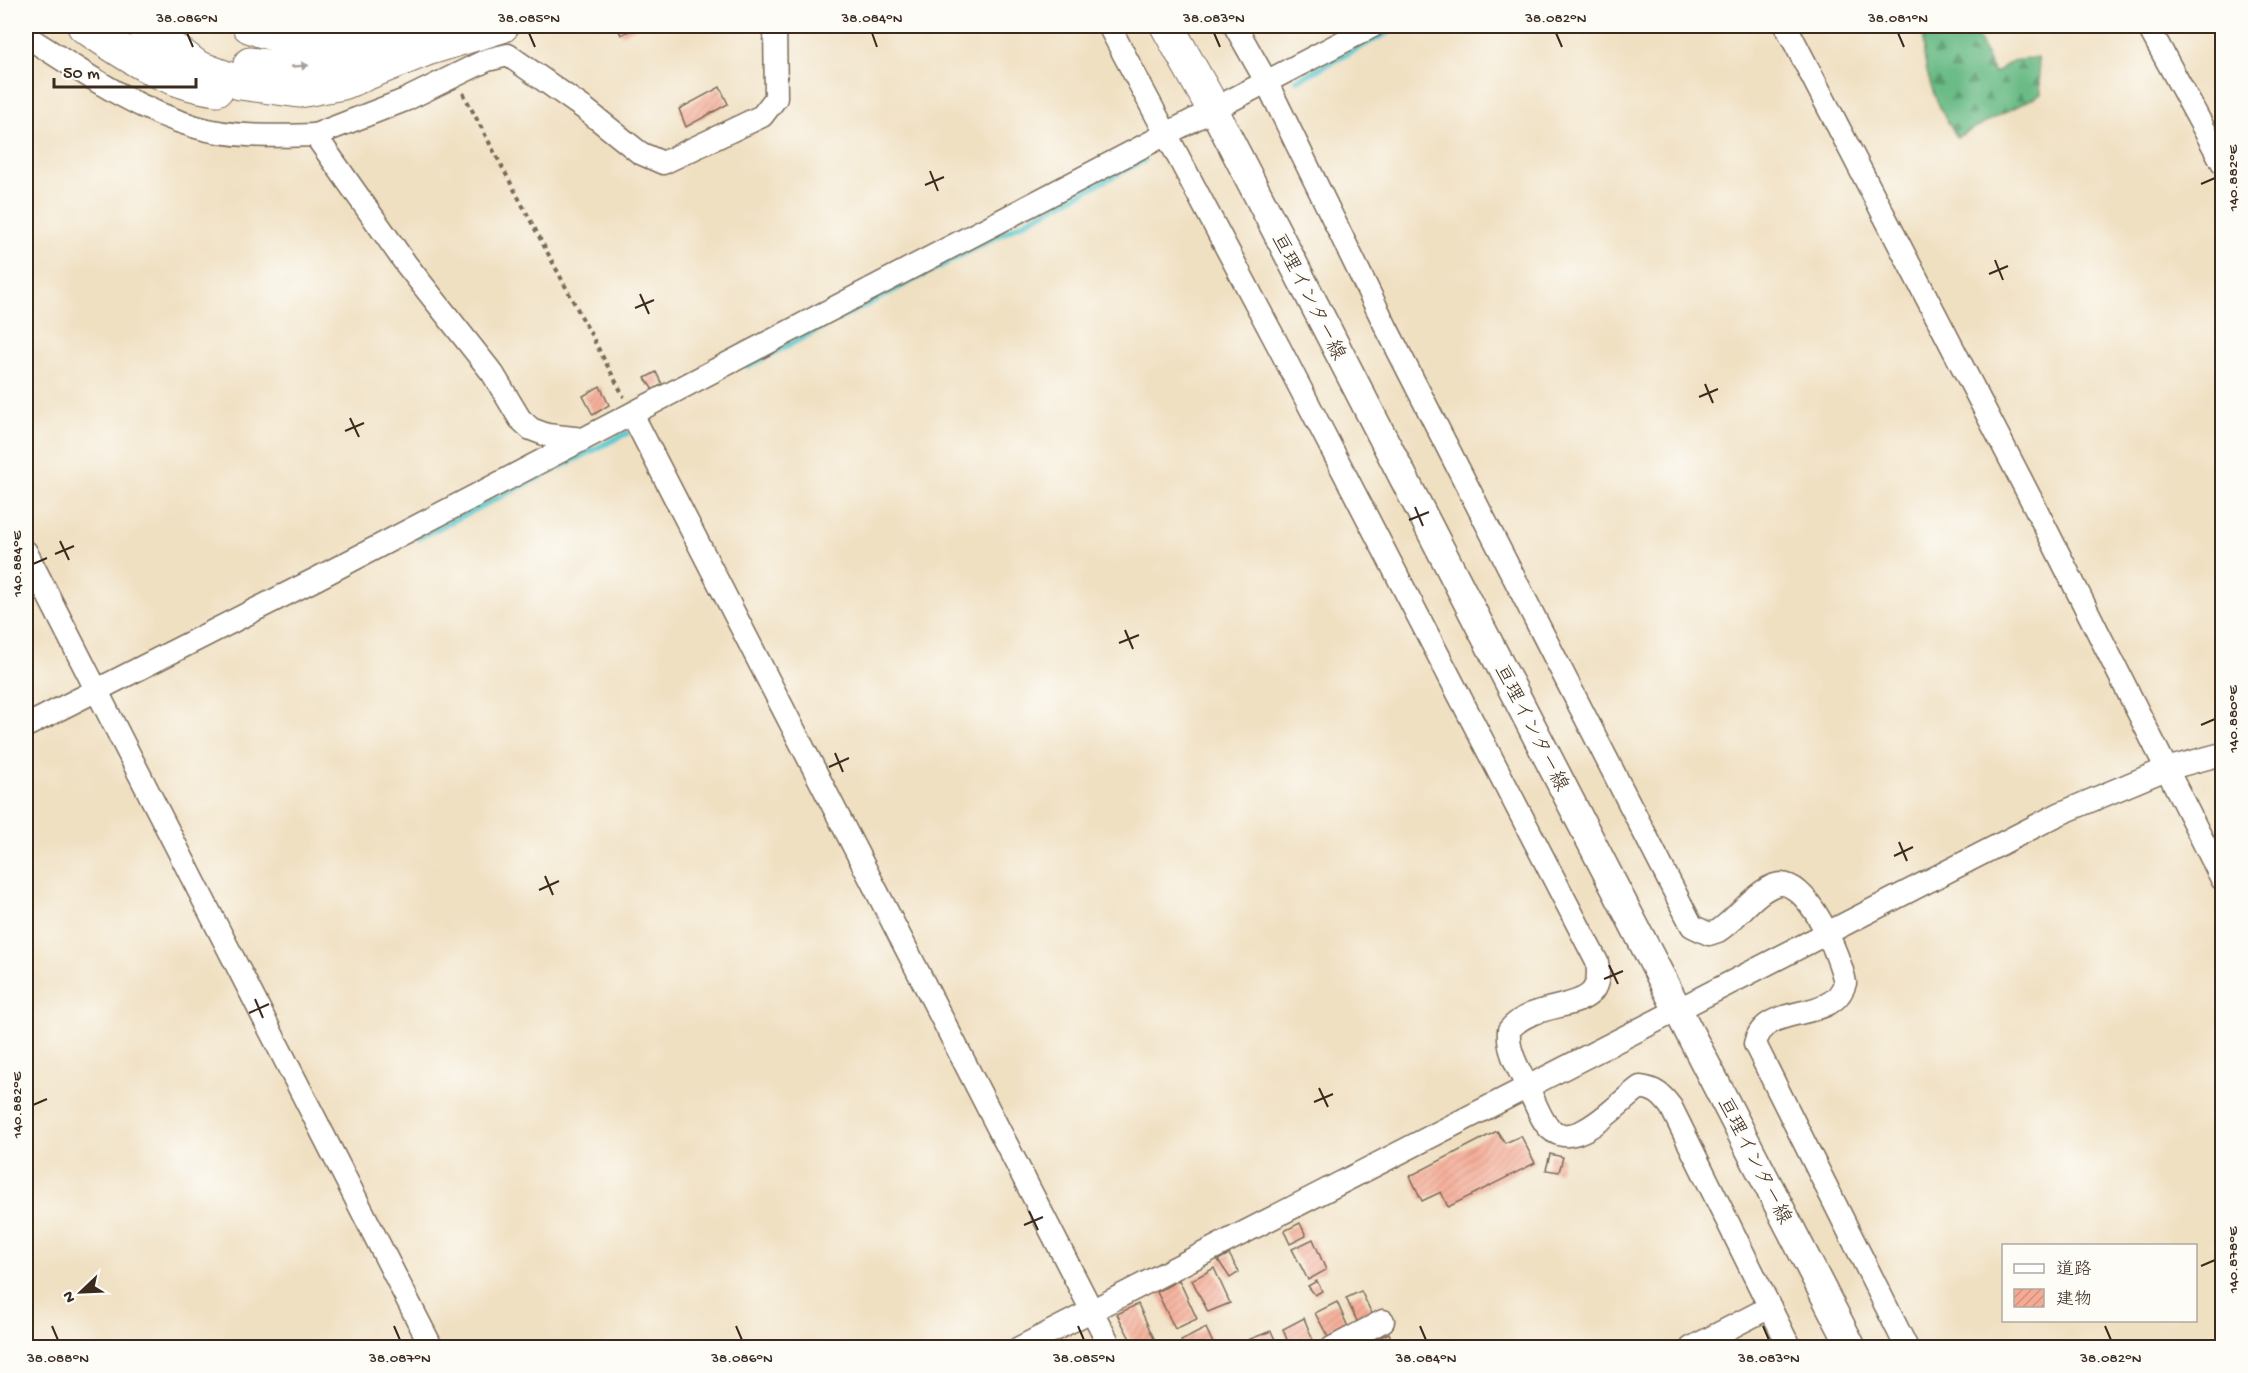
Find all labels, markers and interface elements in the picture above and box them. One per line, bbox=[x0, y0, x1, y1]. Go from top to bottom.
text: 38.086°N bbox=[155, 10, 218, 28]
text: 38.085°N bbox=[497, 10, 560, 28]
text: 38.084°N bbox=[840, 10, 903, 28]
text: 38.083°N bbox=[1182, 10, 1245, 28]
text: 38.082°N bbox=[1524, 10, 1587, 28]
text: 38.081°N bbox=[1867, 10, 1928, 28]
scale bar bbox=[54, 51, 196, 89]
one-way arrow bbox=[290, 62, 309, 71]
text: 50 m bbox=[63, 64, 100, 85]
text: 140.882°E bbox=[2225, 144, 2243, 212]
street label: 亘理インター線 bbox=[1265, 230, 1350, 365]
text: 140.884°E bbox=[9, 530, 27, 598]
street label: 亘理インター線 bbox=[1488, 661, 1573, 796]
text: 140.880°E bbox=[2225, 685, 2243, 754]
text: 140.882°E bbox=[9, 1071, 27, 1139]
street label: 亘理インター線 bbox=[1711, 1094, 1796, 1229]
text: 140.878°E bbox=[2225, 1226, 2243, 1294]
legend bbox=[2002, 1244, 2197, 1322]
text: 道路 bbox=[2056, 1259, 2092, 1281]
north arrow bbox=[51, 1262, 111, 1322]
text: N bbox=[59, 1287, 81, 1305]
text: 建物 bbox=[2056, 1289, 2092, 1311]
text: 38.088°N bbox=[26, 1350, 89, 1368]
text: 38.087°N bbox=[368, 1350, 431, 1368]
text: 38.086°N bbox=[710, 1350, 773, 1368]
text: 38.085°N bbox=[1052, 1350, 1115, 1368]
text: 38.084°N bbox=[1394, 1350, 1457, 1368]
text: 38.083°N bbox=[1737, 1350, 1800, 1368]
text: 38.082°N bbox=[2079, 1350, 2142, 1368]

